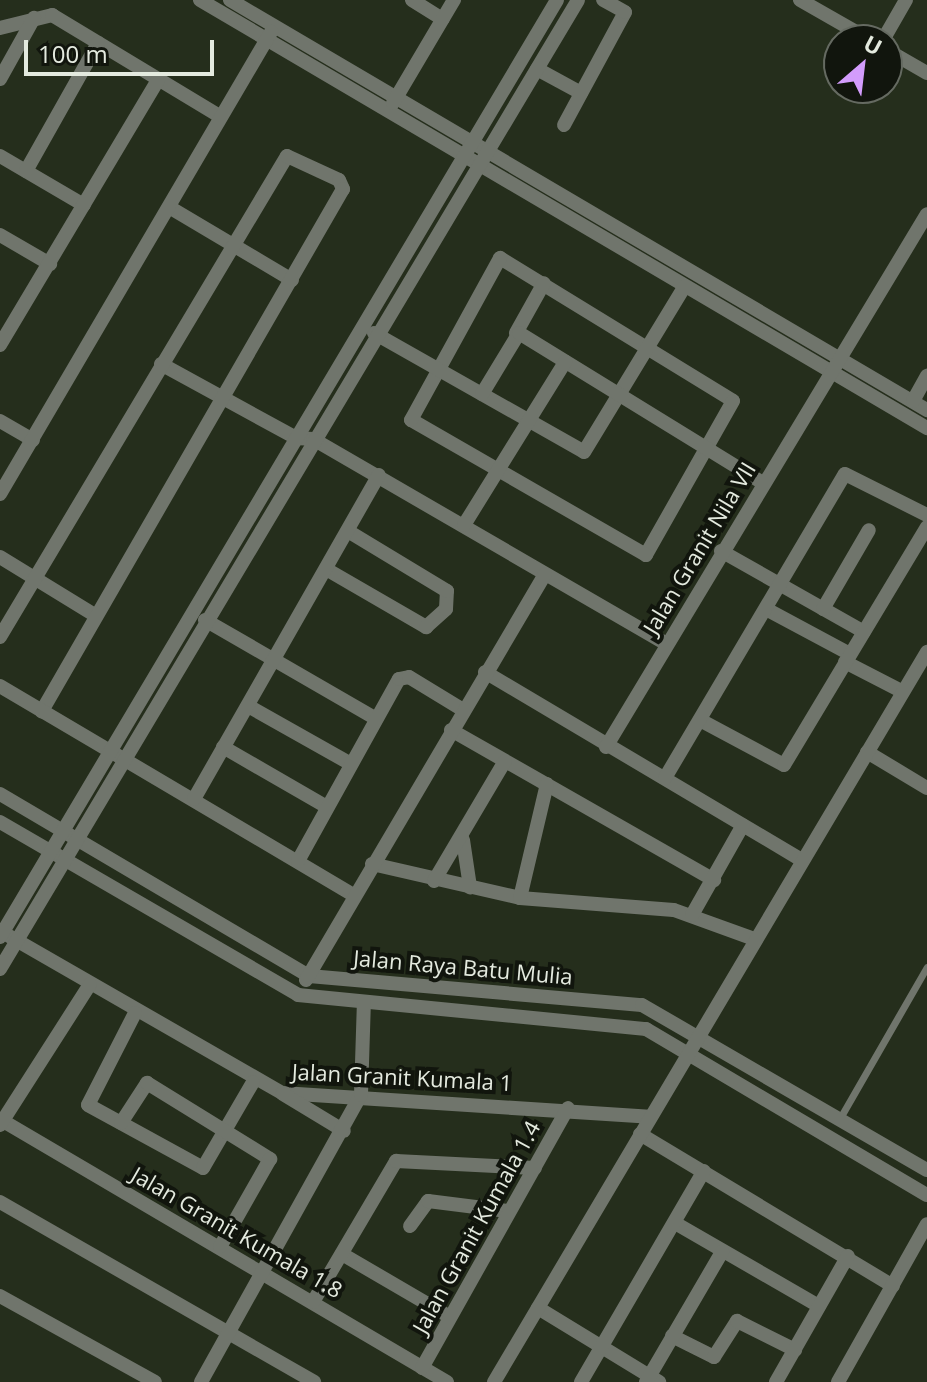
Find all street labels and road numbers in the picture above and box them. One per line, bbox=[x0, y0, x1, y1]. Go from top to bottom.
street label: Jalan Granit Nila VII bbox=[637, 457, 761, 639]
street label: Jalan Raya Batu Mulia bbox=[352, 944, 574, 990]
street label: Jalan Granit Kumala 1 bbox=[291, 1058, 513, 1096]
street label: Jalan Granit Kumala 1.4 bbox=[407, 1116, 545, 1338]
street label: Jalan Granit Kumala 1.8 bbox=[127, 1161, 347, 1303]

